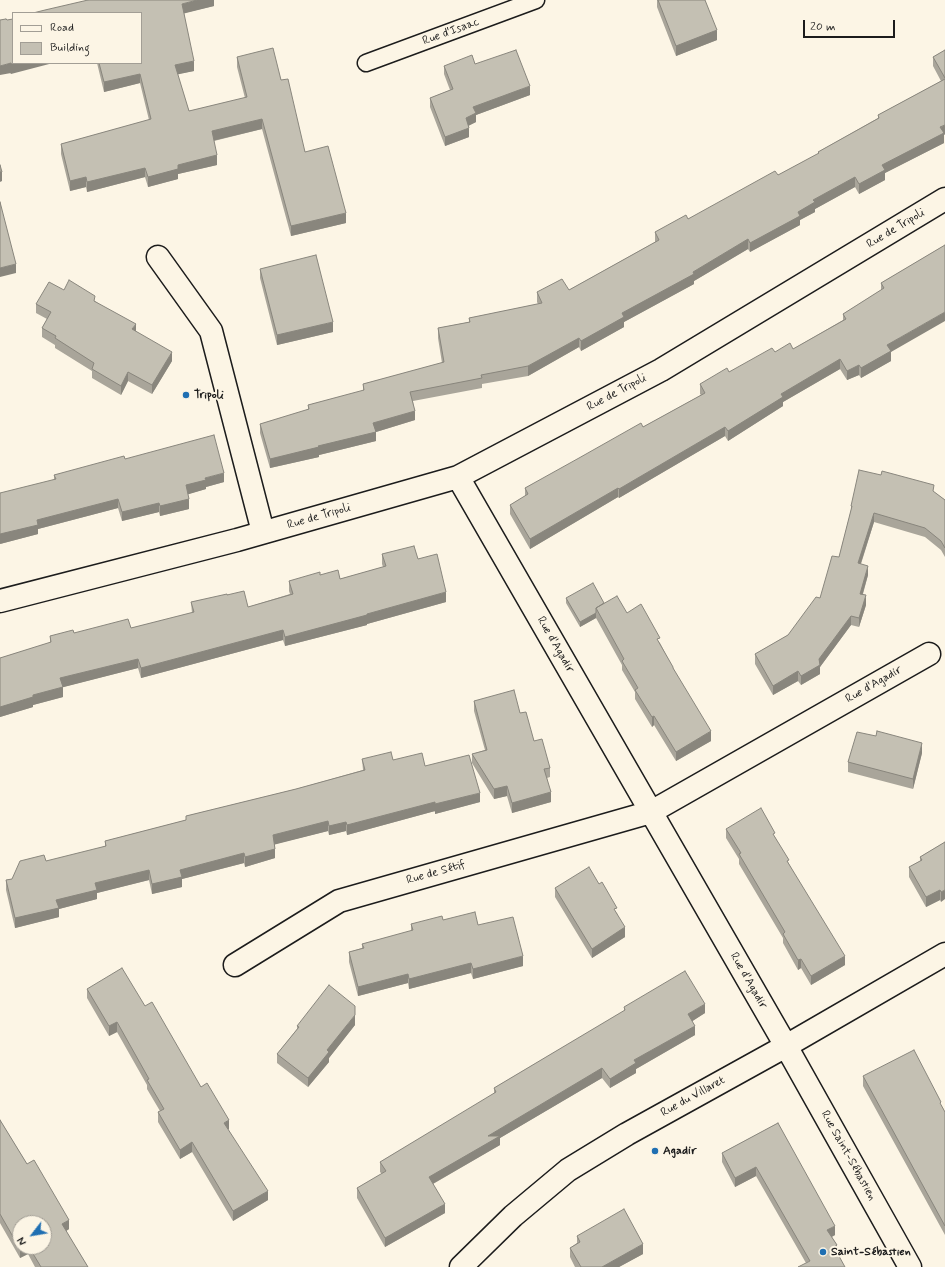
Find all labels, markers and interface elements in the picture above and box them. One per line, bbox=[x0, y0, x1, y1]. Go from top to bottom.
legend bbox=[12, 12, 142, 64]
scale bar bbox=[805, 12, 897, 38]
street label: Rue d'Isaac bbox=[421, 15, 481, 49]
text: 20 m bbox=[810, 19, 836, 35]
text: Road bbox=[50, 20, 74, 36]
text: Building bbox=[50, 40, 90, 56]
street label: Rue de Tripoli bbox=[864, 206, 928, 252]
street label: Rue de Tripoli bbox=[585, 371, 649, 415]
place label: Tripoli bbox=[194, 388, 224, 402]
marker: Tripoli bbox=[181, 390, 191, 400]
street label: Rue de Tripoli bbox=[286, 501, 352, 533]
street label: Rue d'Agadir bbox=[533, 614, 577, 676]
street label: Rue d'Agadir bbox=[843, 663, 905, 707]
street label: Rue de Sétif bbox=[405, 858, 467, 888]
street label: Rue d'Agadir bbox=[726, 950, 770, 1012]
street label: Rue du Villaret bbox=[658, 1073, 728, 1121]
street label: Rue Saint-Sébastien bbox=[817, 1108, 879, 1204]
place label: Agadir bbox=[663, 1144, 697, 1158]
marker: Agadir bbox=[650, 1146, 660, 1156]
north arrow bbox=[12, 1215, 52, 1255]
text: N bbox=[15, 1234, 30, 1247]
place label: Saint-Sébastien bbox=[831, 1245, 911, 1259]
marker: Saint-Sébastien bbox=[818, 1247, 828, 1257]

